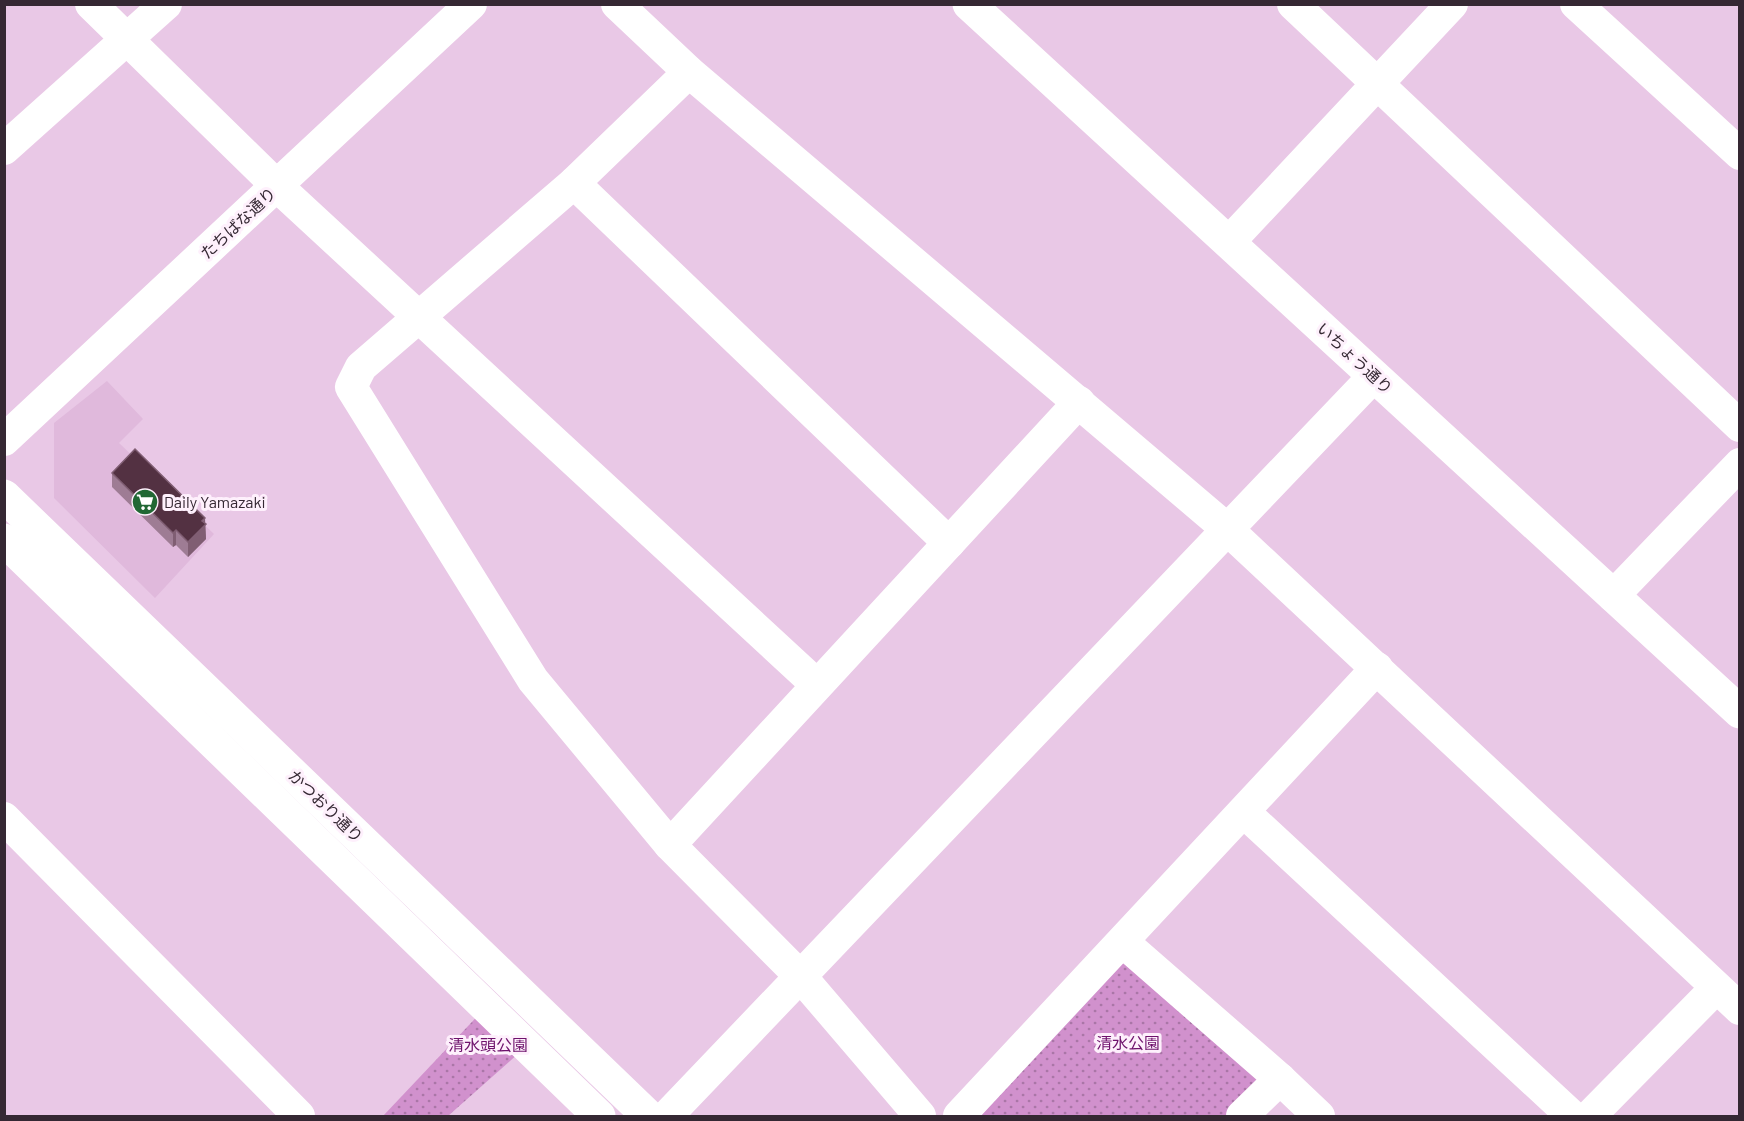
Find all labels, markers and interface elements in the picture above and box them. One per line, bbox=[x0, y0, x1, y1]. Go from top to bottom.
street label: たちばな通り bbox=[196, 183, 279, 262]
street label: いちょう通り bbox=[1314, 318, 1397, 397]
supermarket icon: Daily Yamazaki bbox=[130, 487, 160, 517]
place label: Daily Yamazaki bbox=[164, 492, 266, 511]
street label: かつおり通り bbox=[285, 765, 367, 846]
park label: 清水公園 bbox=[1096, 1033, 1160, 1052]
park label: 清水頭公園 bbox=[448, 1035, 528, 1054]

